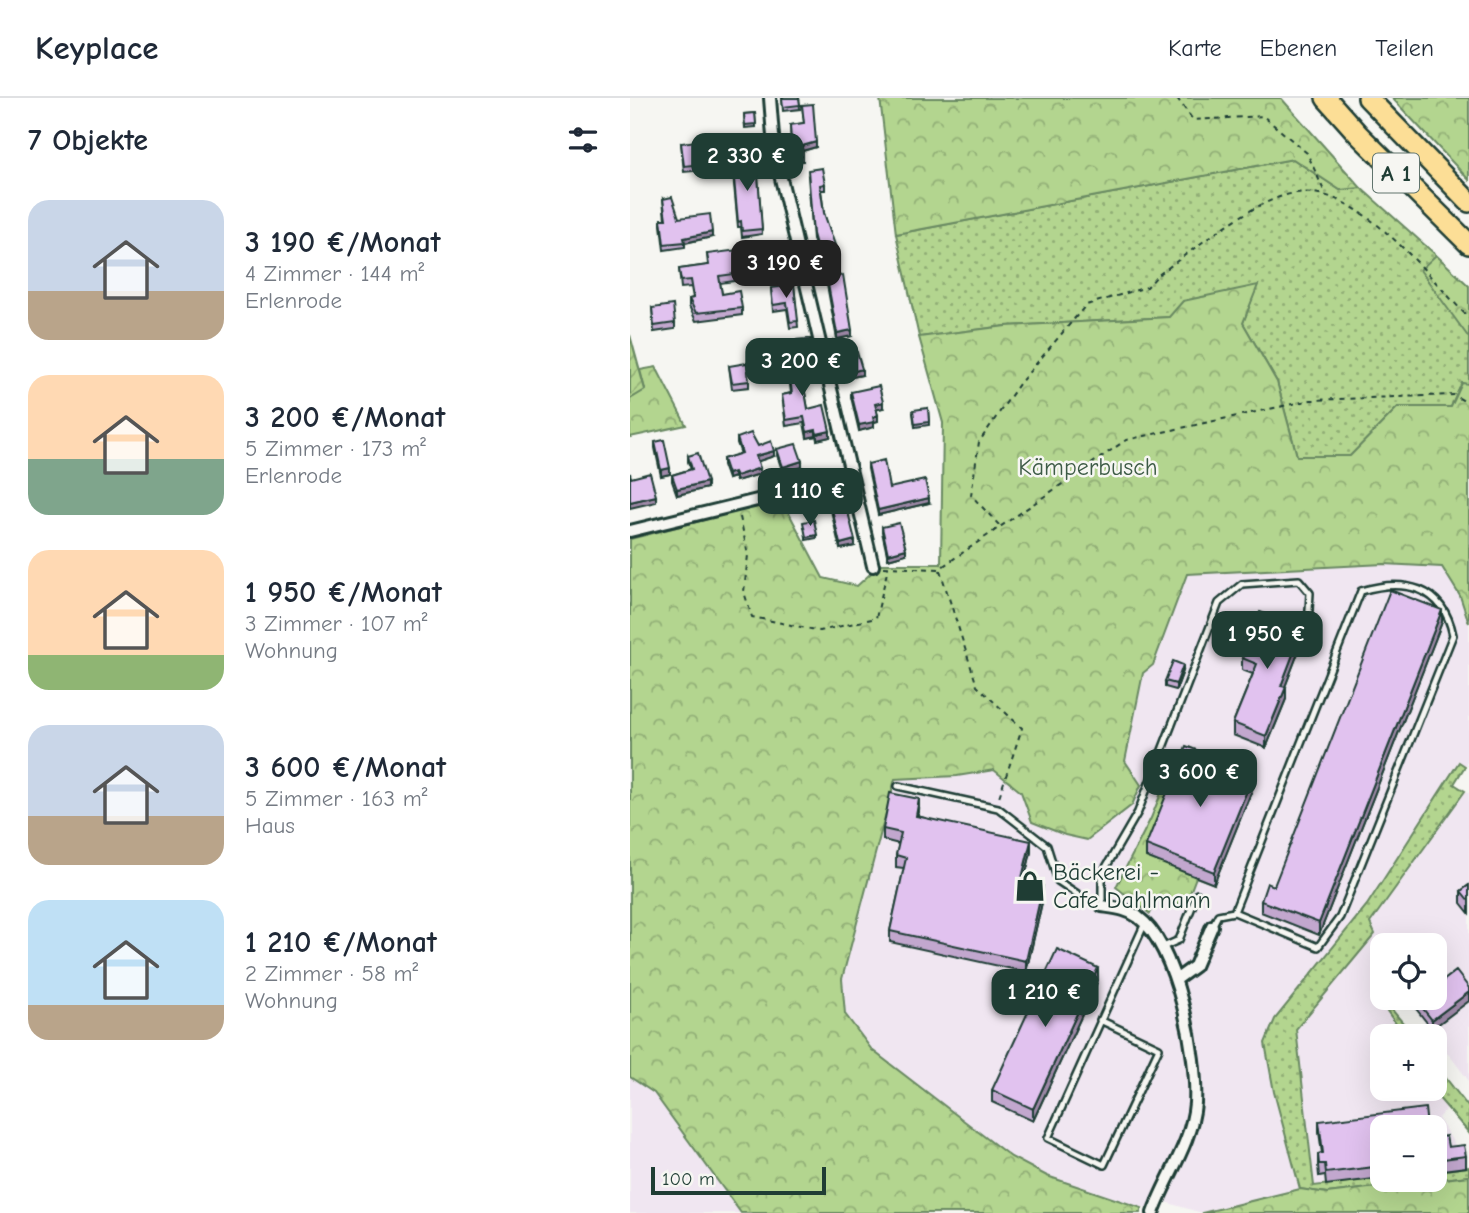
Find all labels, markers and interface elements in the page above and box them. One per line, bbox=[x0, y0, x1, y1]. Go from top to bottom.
text: Keyplace bbox=[35, 29, 158, 67]
text: Karte bbox=[1168, 34, 1221, 62]
text: Ebenen bbox=[1259, 34, 1337, 62]
text: Teilen bbox=[1375, 34, 1434, 62]
icon: filters bbox=[564, 121, 602, 159]
text: 7 Objekte bbox=[28, 123, 148, 158]
pin: 2 330 € bbox=[682, 134, 812, 193]
text: 2 330 € bbox=[707, 142, 787, 169]
road number: A 1 bbox=[1373, 153, 1419, 192]
text: 3 190 €/Monat bbox=[245, 225, 441, 260]
icon: home bbox=[84, 228, 168, 312]
pin: 3 190 € bbox=[721, 240, 851, 300]
text: 3 190 € bbox=[747, 249, 825, 276]
text: 4 Zimmer · 144 m² bbox=[245, 260, 424, 287]
text: Erlenrode bbox=[245, 287, 342, 314]
pin: 3 200 € bbox=[737, 338, 867, 398]
text: 3 200 € bbox=[761, 347, 843, 374]
text: 3 200 €/Monat bbox=[245, 400, 445, 435]
icon: home bbox=[84, 403, 168, 487]
text: 5 Zimmer · 173 m² bbox=[245, 435, 426, 462]
park label: Kämperbusch bbox=[1018, 453, 1158, 481]
text: Erlenrode bbox=[245, 462, 342, 489]
pin: 1 110 € bbox=[745, 468, 875, 528]
text: 1 110 € bbox=[774, 477, 846, 504]
text: 1 950 €/Monat bbox=[245, 575, 442, 610]
icon: home bbox=[84, 578, 168, 662]
text: 3 Zimmer · 107 m² bbox=[245, 610, 427, 637]
pin: 1 950 € bbox=[1202, 612, 1332, 671]
text: 1 950 € bbox=[1228, 620, 1306, 647]
text: Wohnung bbox=[245, 637, 338, 664]
text: 3 600 €/Monat bbox=[245, 750, 446, 785]
pin: 3 600 € bbox=[1135, 750, 1265, 809]
icon: home bbox=[84, 753, 168, 837]
text: 3 600 € bbox=[1159, 758, 1241, 785]
text: 5 Zimmer · 163 m² bbox=[245, 785, 428, 812]
text: Haus bbox=[245, 812, 295, 839]
place label: Bäckerei - Cafe Dahlmann bbox=[1053, 858, 1211, 914]
shop icon: Bäckerei - Cafe Dahlmann bbox=[1013, 869, 1047, 903]
text: 1 210 €/Monat bbox=[245, 925, 437, 960]
icon: home bbox=[84, 928, 168, 1012]
map controls bbox=[1370, 933, 1447, 1192]
button: locate bbox=[1370, 933, 1447, 1010]
text: 2 Zimmer · 58 m² bbox=[245, 960, 418, 987]
pin: 1 210 € bbox=[980, 970, 1110, 1029]
text: 1 210 € bbox=[1008, 978, 1082, 1005]
text: Wohnung bbox=[245, 987, 338, 1014]
button: + bbox=[1370, 1024, 1447, 1101]
button: − bbox=[1370, 1115, 1447, 1192]
scale bar bbox=[651, 1164, 826, 1196]
text: 100 m bbox=[662, 1168, 715, 1190]

